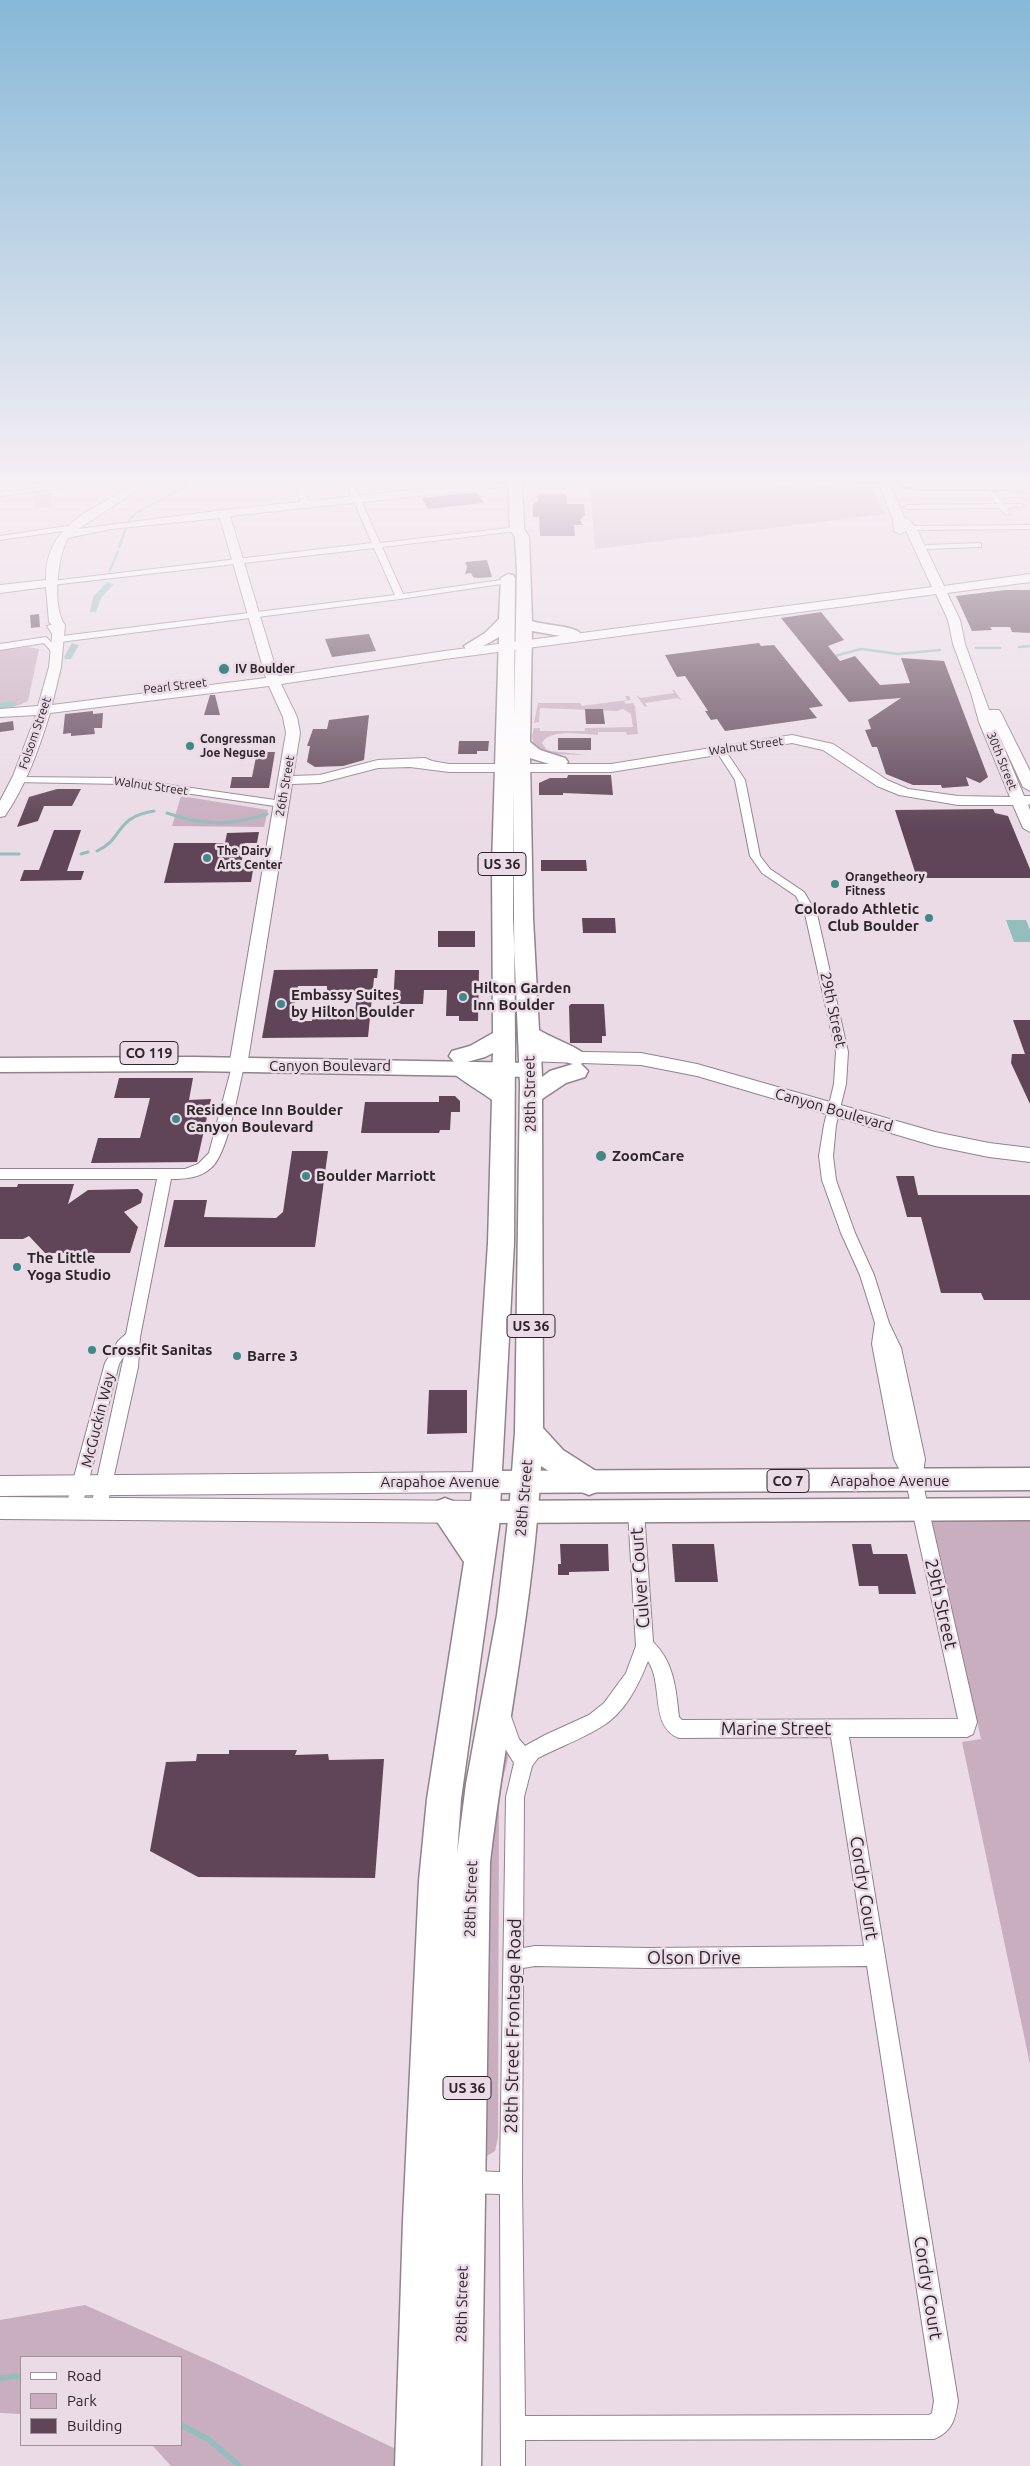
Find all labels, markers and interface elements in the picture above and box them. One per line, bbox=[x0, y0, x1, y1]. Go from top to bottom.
marker: IV Boulder bbox=[217, 662, 231, 676]
place label: IV Boulder bbox=[235, 662, 295, 676]
street label: Pearl Street bbox=[143, 675, 207, 697]
street label: Folsom Street bbox=[16, 695, 54, 771]
street label: 30th Street bbox=[984, 730, 1020, 792]
place label: Congressman Joe Neguse bbox=[200, 732, 276, 760]
street label: Walnut Street bbox=[708, 734, 784, 758]
marker: Congressman Joe Neguse bbox=[184, 740, 196, 752]
street label: 26th Street bbox=[273, 755, 297, 817]
street label: Walnut Street bbox=[113, 774, 189, 798]
place label: The Dairy Arts Center bbox=[217, 844, 282, 872]
marker: The Dairy Arts Center bbox=[201, 852, 213, 864]
road number: US 36 bbox=[478, 852, 526, 876]
place label: Orangetheory Fitness bbox=[845, 870, 925, 898]
marker: Orangetheory Fitness bbox=[829, 878, 841, 890]
place label: Colorado Athletic Club Boulder bbox=[794, 900, 919, 935]
marker: Colorado Athletic Club Boulder bbox=[923, 912, 935, 924]
street label: 29th Street bbox=[816, 971, 850, 1049]
place label: Hilton Garden Inn Boulder bbox=[473, 979, 571, 1014]
place label: Embassy Suites by Hilton Boulder bbox=[291, 986, 415, 1021]
marker: Hilton Garden Inn Boulder bbox=[457, 991, 469, 1003]
marker: Embassy Suites by Hilton Boulder bbox=[275, 998, 287, 1010]
road number: CO 119 bbox=[120, 1042, 178, 1064]
street label: 28th Street bbox=[520, 1056, 540, 1132]
street label: Canyon Boulevard bbox=[269, 1057, 391, 1075]
street label: Canyon Boulevard bbox=[773, 1085, 895, 1135]
place label: Residence Inn Boulder Canyon Boulevard bbox=[186, 1101, 343, 1136]
marker: Residence Inn Boulder Canyon Boulevard bbox=[170, 1113, 182, 1125]
place label: ZoomCare bbox=[612, 1147, 684, 1165]
marker: ZoomCare bbox=[594, 1149, 608, 1163]
place label: Boulder Marriott bbox=[316, 1167, 436, 1185]
marker: Boulder Marriott bbox=[300, 1170, 312, 1182]
place label: The Little Yoga Studio bbox=[27, 1249, 111, 1284]
marker: The Little Yoga Studio bbox=[11, 1261, 23, 1273]
road number: US 36 bbox=[507, 1314, 555, 1338]
place label: Crossfit Sanitas bbox=[102, 1341, 212, 1359]
marker: Crossfit Sanitas bbox=[86, 1344, 98, 1356]
place label: Barre 3 bbox=[247, 1347, 298, 1365]
marker: Barre 3 bbox=[231, 1350, 243, 1362]
street label: McGuckin Way bbox=[78, 1371, 118, 1469]
street label: 28th Street bbox=[512, 1459, 536, 1537]
road number: CO 7 bbox=[767, 1470, 809, 1492]
street label: Arapahoe Avenue bbox=[830, 1472, 950, 1490]
street label: Arapahoe Avenue bbox=[380, 1473, 500, 1491]
street label: Culver Court bbox=[626, 1527, 654, 1629]
street label: 29th Street bbox=[920, 1557, 962, 1651]
street label: Marine Street bbox=[721, 1718, 831, 1740]
street label: Cordry Court bbox=[845, 1835, 883, 1941]
street label: 28th Street bbox=[461, 1860, 481, 1938]
street label: 28th Street Frontage Road bbox=[500, 1918, 526, 2134]
street label: Olson Drive bbox=[647, 1947, 741, 1969]
road number: US 36 bbox=[443, 2076, 491, 2100]
street label: Cordry Court bbox=[909, 2235, 947, 2341]
street label: 28th Street bbox=[452, 2266, 472, 2342]
legend bbox=[20, 2356, 182, 2446]
text: Road bbox=[67, 2367, 102, 2384]
text: Park bbox=[67, 2392, 97, 2409]
text: Building bbox=[67, 2417, 122, 2434]

